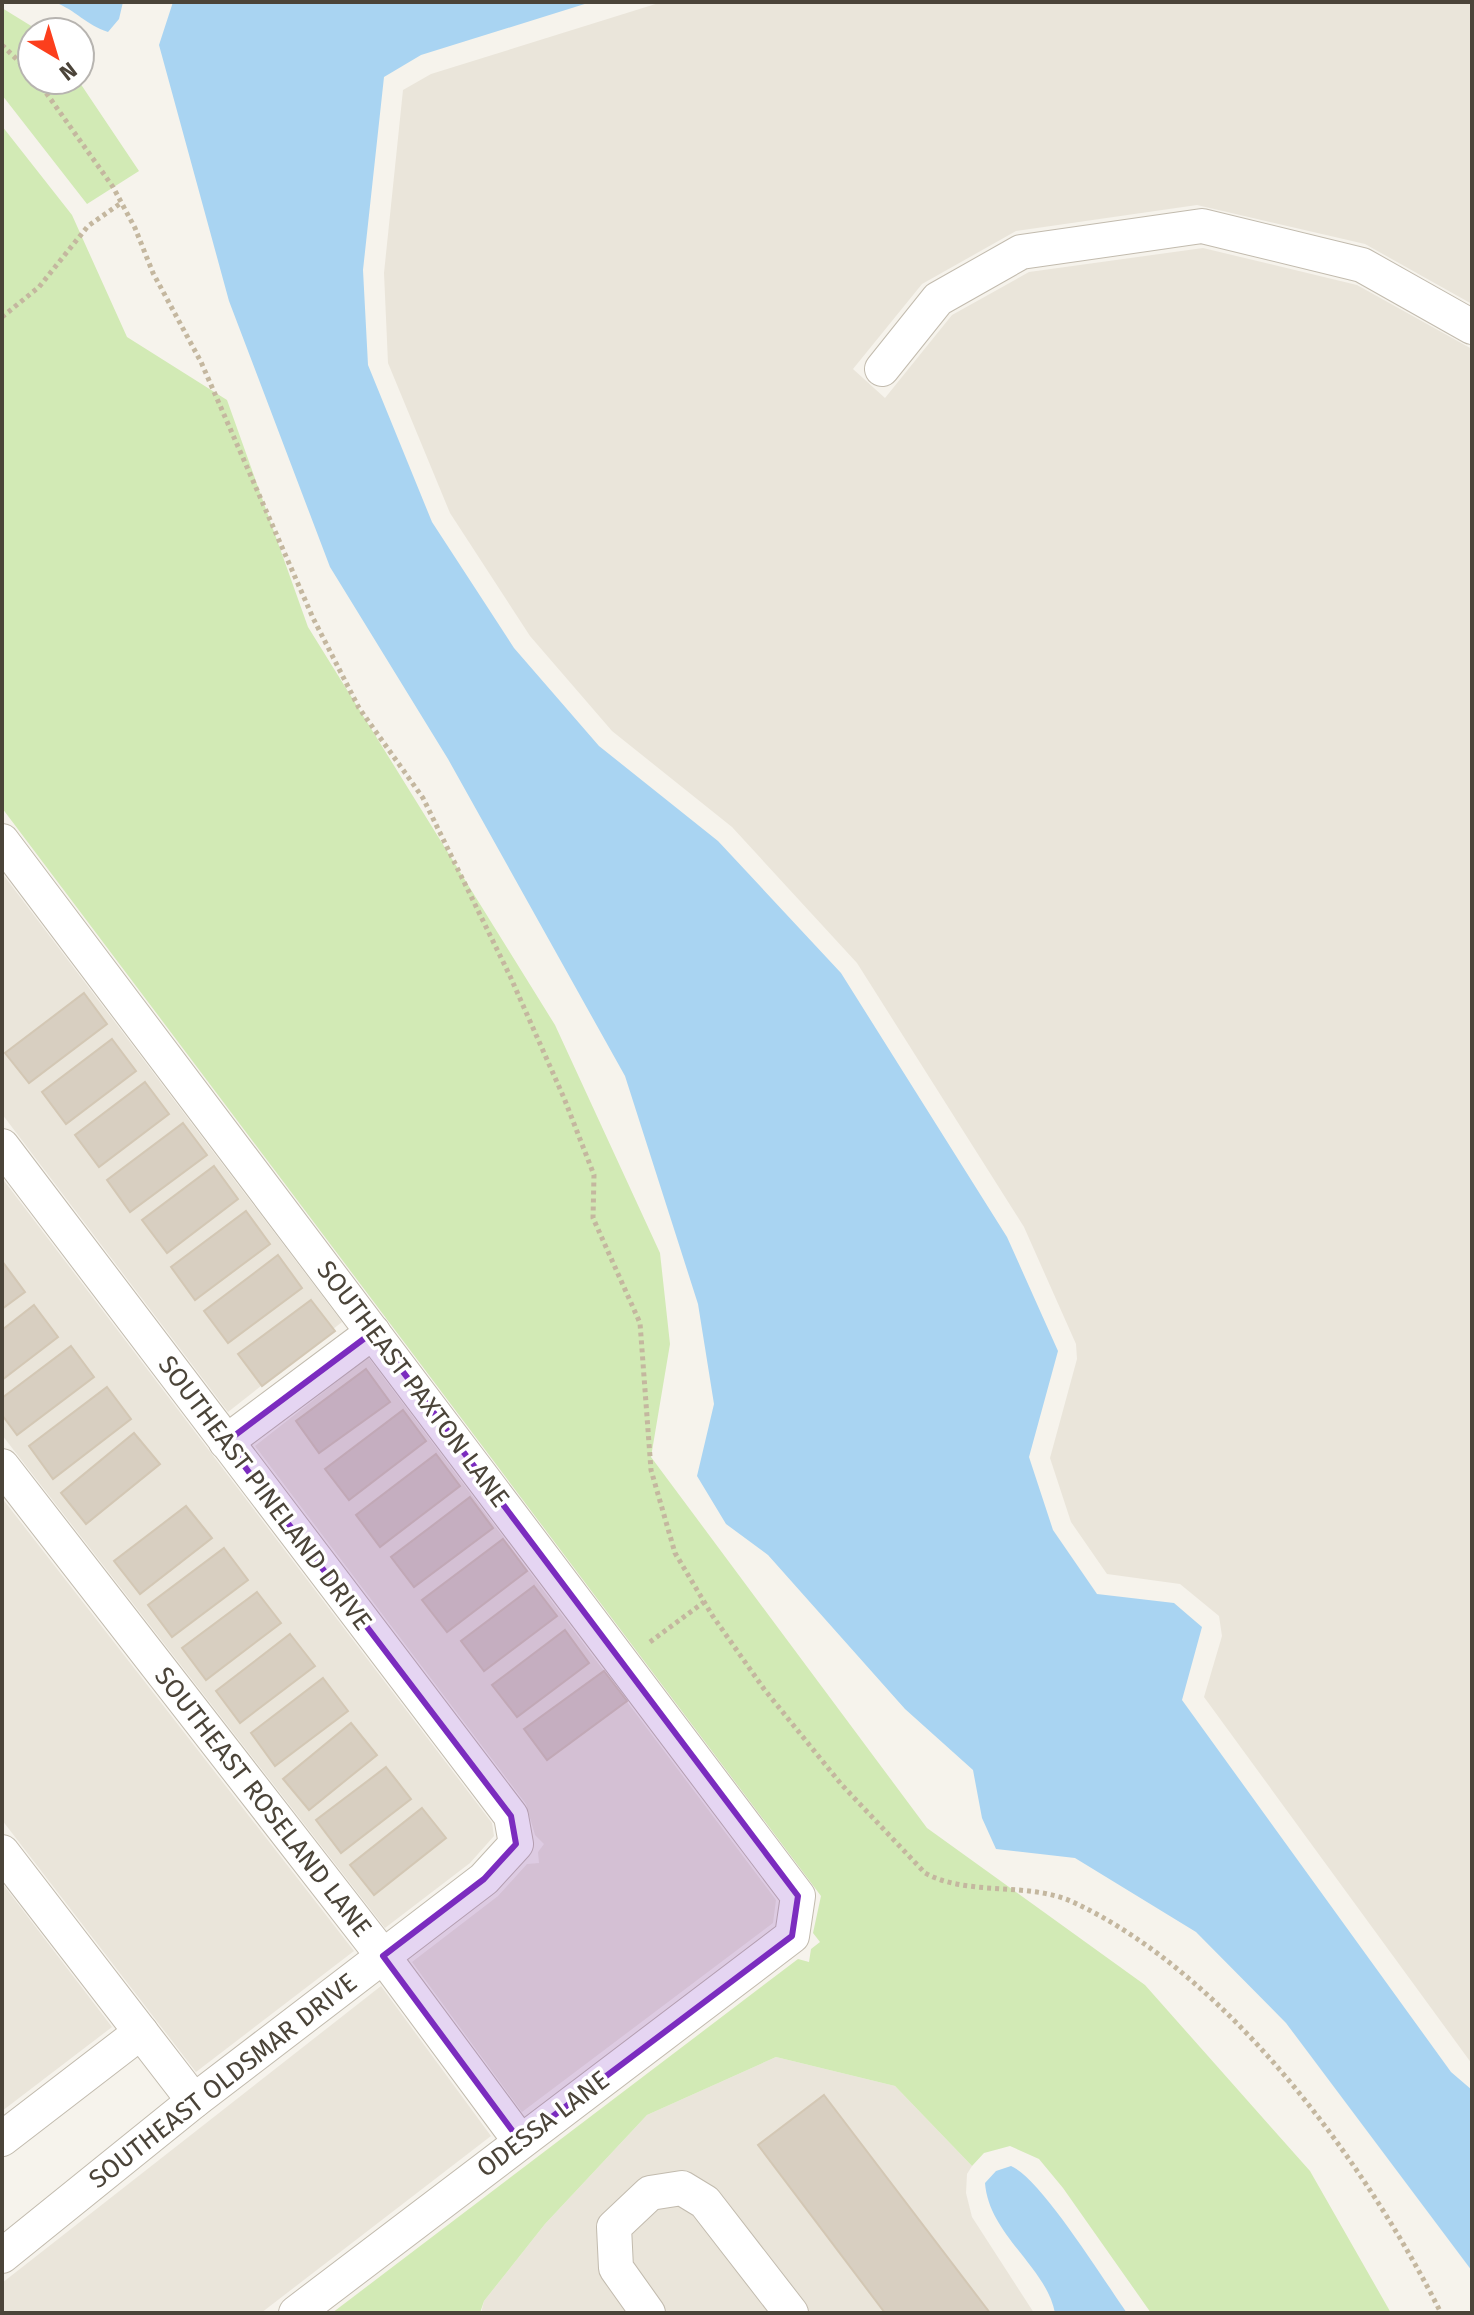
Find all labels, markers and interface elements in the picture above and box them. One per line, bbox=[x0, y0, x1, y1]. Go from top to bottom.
north arrow bbox=[16, 16, 96, 96]
text: N bbox=[54, 56, 82, 86]
street label: SOUTHEAST PAXTON LANE bbox=[310, 1255, 516, 1513]
street label: SOUTHEAST PINELAND DRIVE bbox=[152, 1350, 378, 1636]
street label: SOUTHEAST ROSELAND LANE bbox=[148, 1661, 378, 1943]
street label: SOUTHEAST OLDSMAR DRIVE bbox=[83, 1967, 363, 2195]
street label: ODESSA LANE bbox=[471, 2064, 615, 2184]

